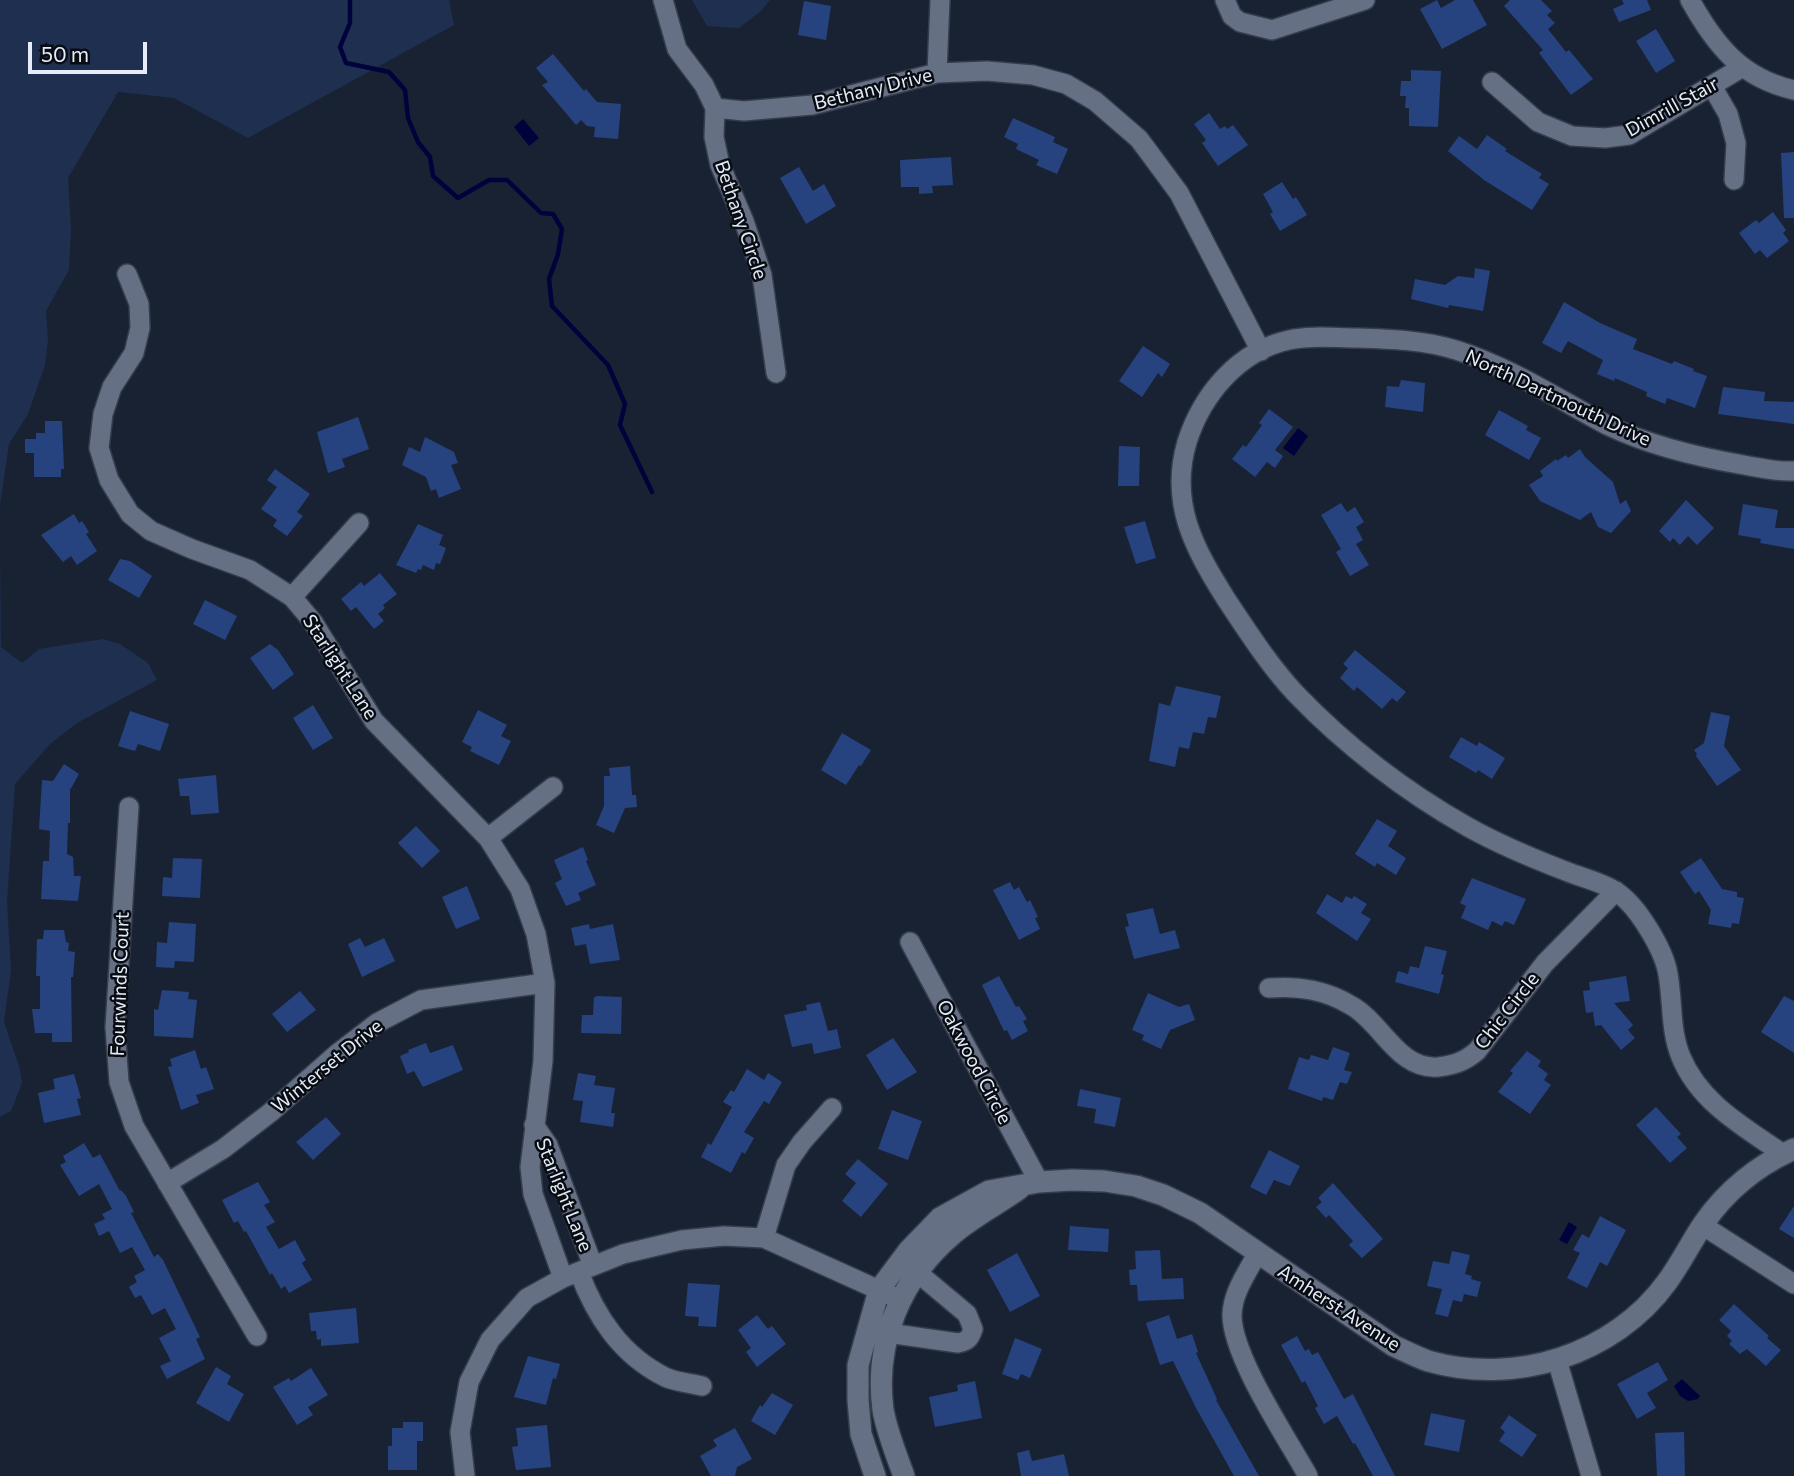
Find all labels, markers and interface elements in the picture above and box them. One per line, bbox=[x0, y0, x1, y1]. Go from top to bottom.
scale bar bbox=[32, 28, 150, 72]
text: 50 m bbox=[41, 41, 89, 66]
street label: Bethany Drive bbox=[812, 63, 934, 115]
street label: Dimrill Stair bbox=[1622, 72, 1722, 142]
street label: Bethany Circle bbox=[710, 158, 772, 282]
street label: North Dartmouth Drive bbox=[1462, 345, 1654, 451]
street label: Starlight Lane bbox=[298, 610, 382, 724]
street label: Fourwinds Court bbox=[106, 911, 134, 1057]
street label: Chic Circle bbox=[1470, 968, 1544, 1054]
street label: Oakwood Circle bbox=[932, 996, 1016, 1128]
street label: Winterset Drive bbox=[267, 1014, 387, 1118]
street label: Starlight Lane bbox=[531, 1135, 597, 1255]
street label: Amherst Avenue bbox=[1274, 1260, 1404, 1356]

